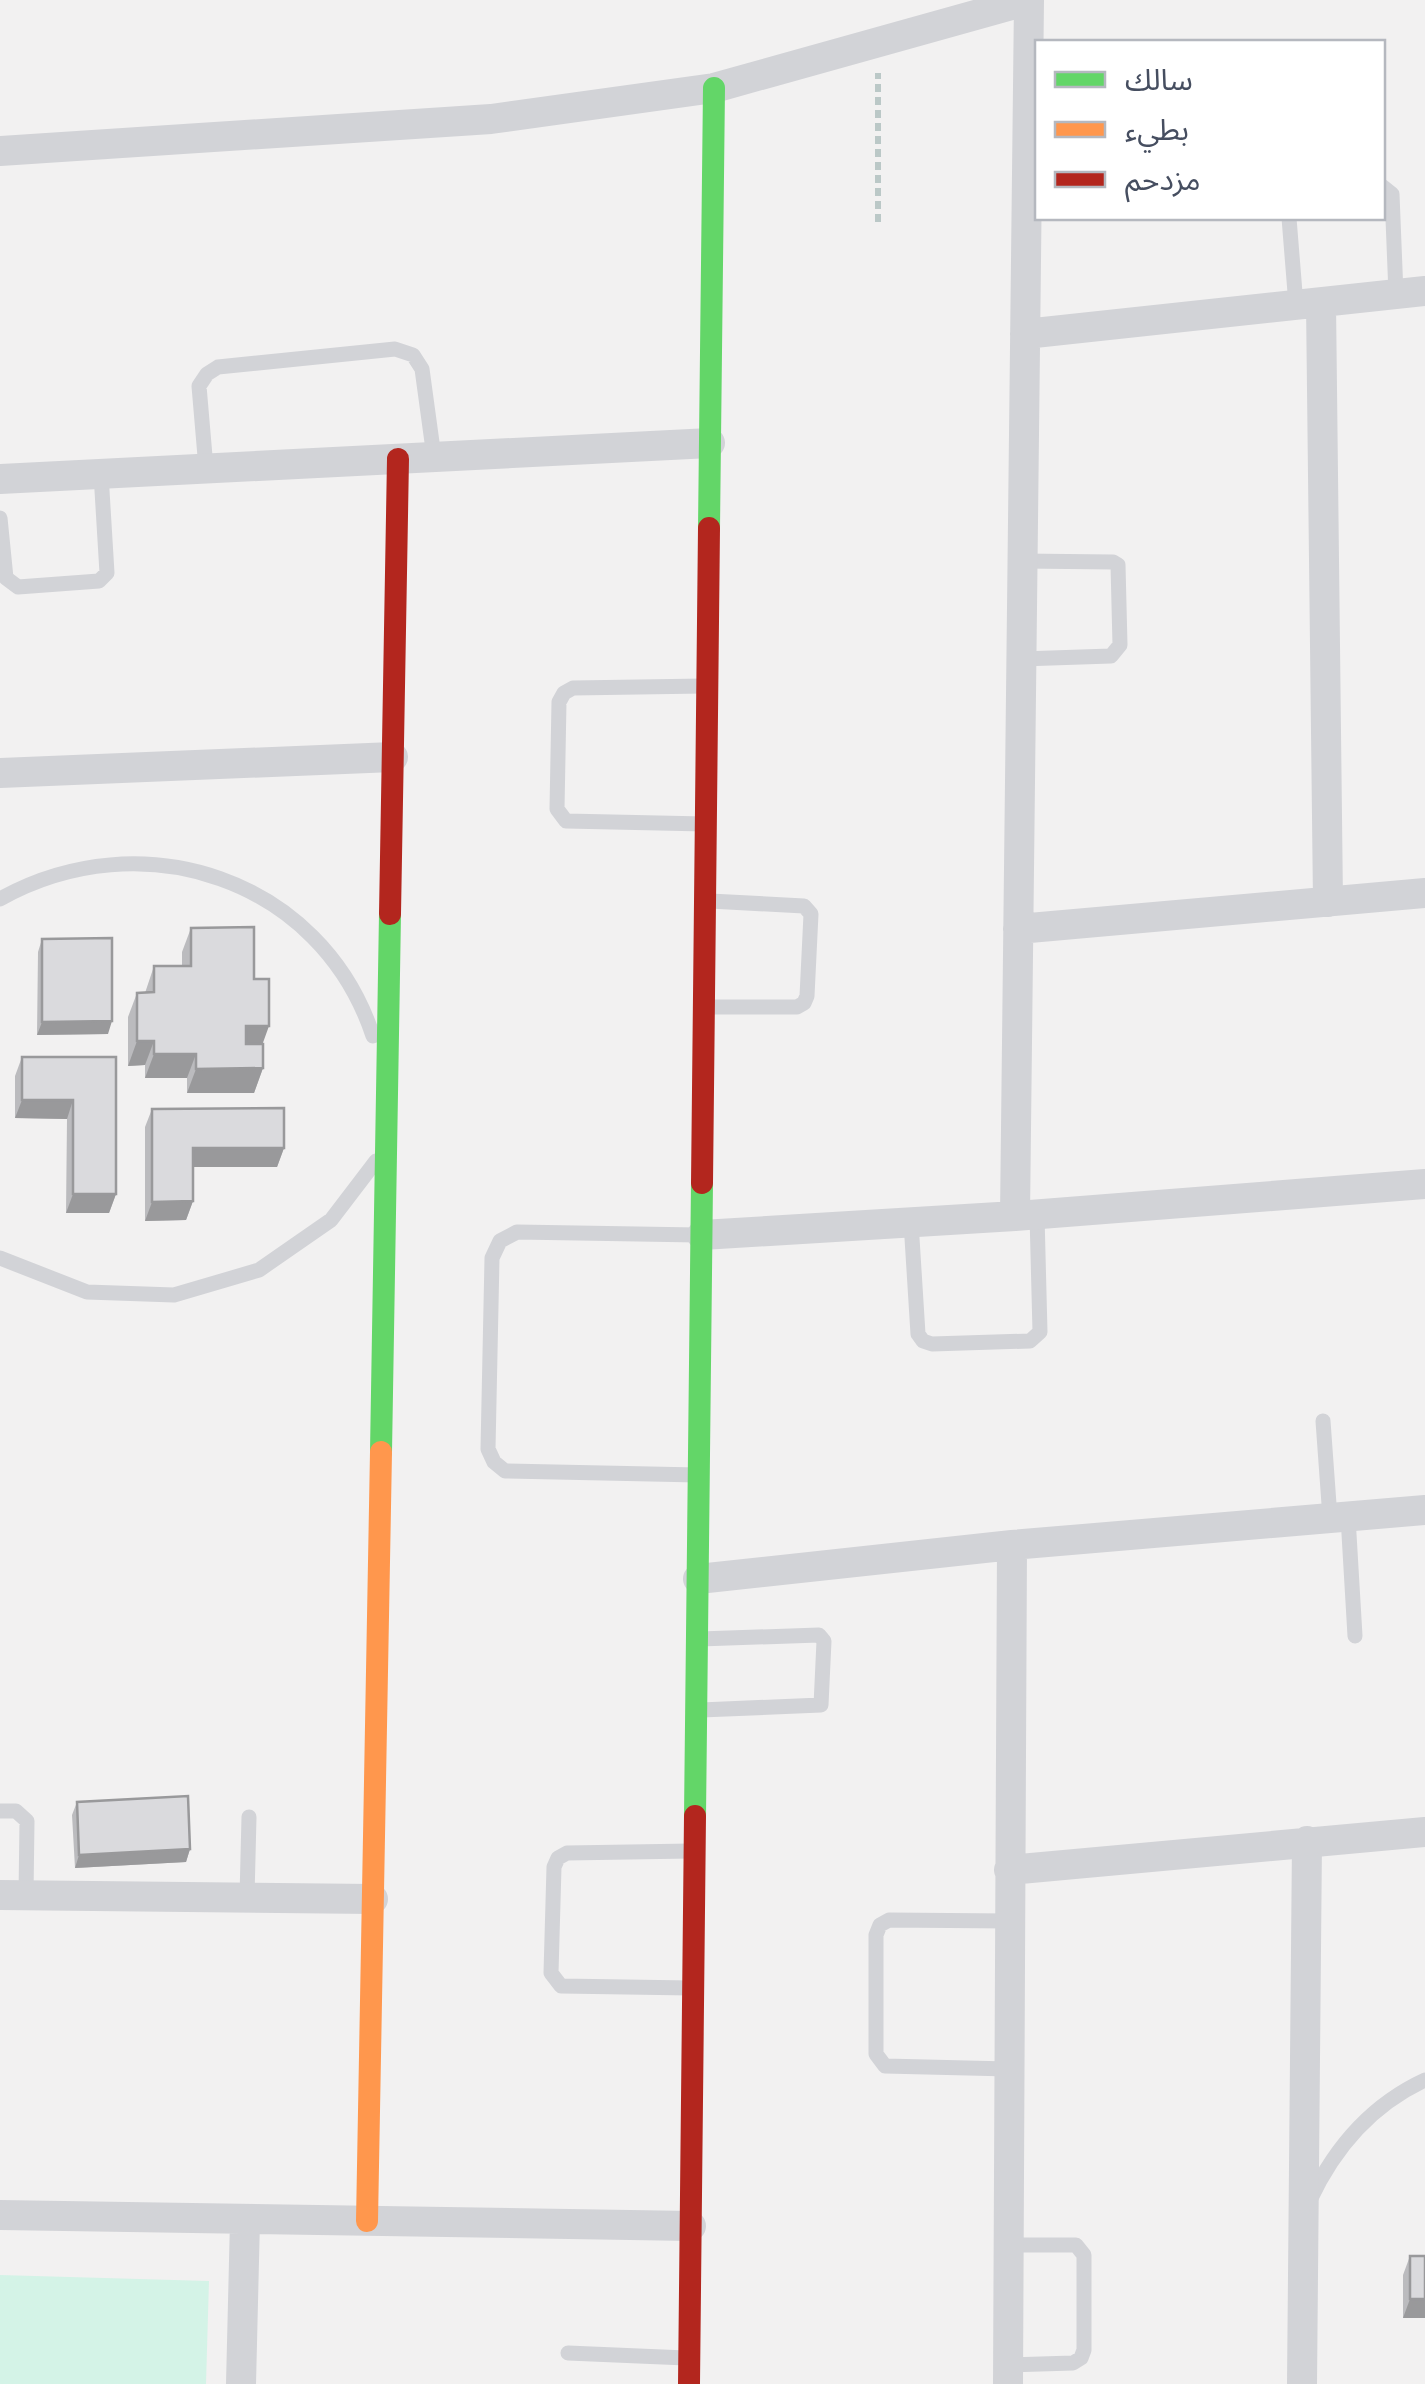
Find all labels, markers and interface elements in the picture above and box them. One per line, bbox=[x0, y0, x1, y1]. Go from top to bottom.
legend bbox=[1035, 40, 1385, 220]
text: سالك bbox=[1125, 60, 1193, 99]
text: بطيء bbox=[1125, 110, 1189, 153]
text: مزدحم bbox=[1125, 160, 1201, 203]

